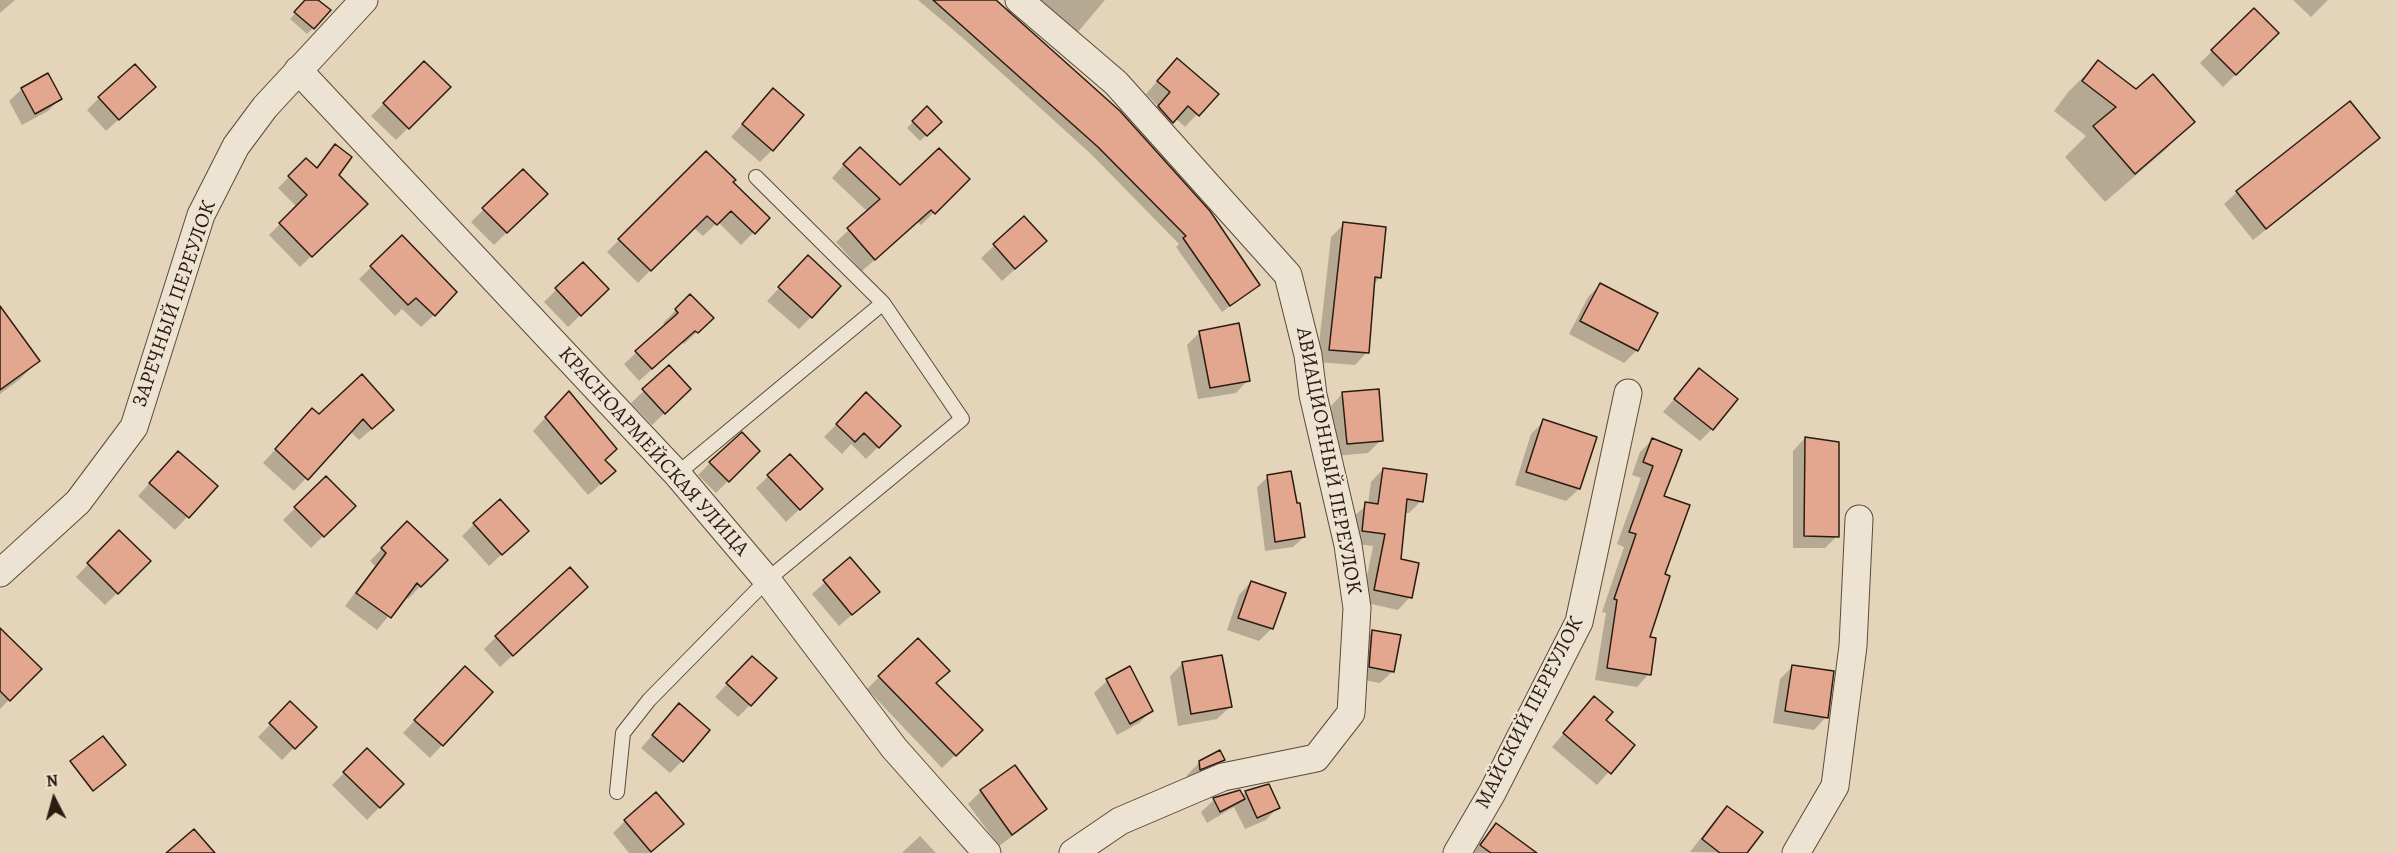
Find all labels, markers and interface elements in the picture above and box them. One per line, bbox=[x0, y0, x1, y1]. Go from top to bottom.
street label: ЗАРЕЧНЫЙ ПЕРЕУЛОК bbox=[128, 197, 222, 411]
street label: АВИАЦИОННЫЙ ПЕРЕУЛОК bbox=[1290, 325, 1366, 597]
street label: КРАСНОАРМЕЙСКАЯ УЛИЦА bbox=[552, 342, 754, 562]
street label: МАЙСКИЙ ПЕРЕУЛОК bbox=[1471, 613, 1589, 813]
north arrow bbox=[24, 769, 84, 829]
text: N bbox=[45, 770, 59, 793]

